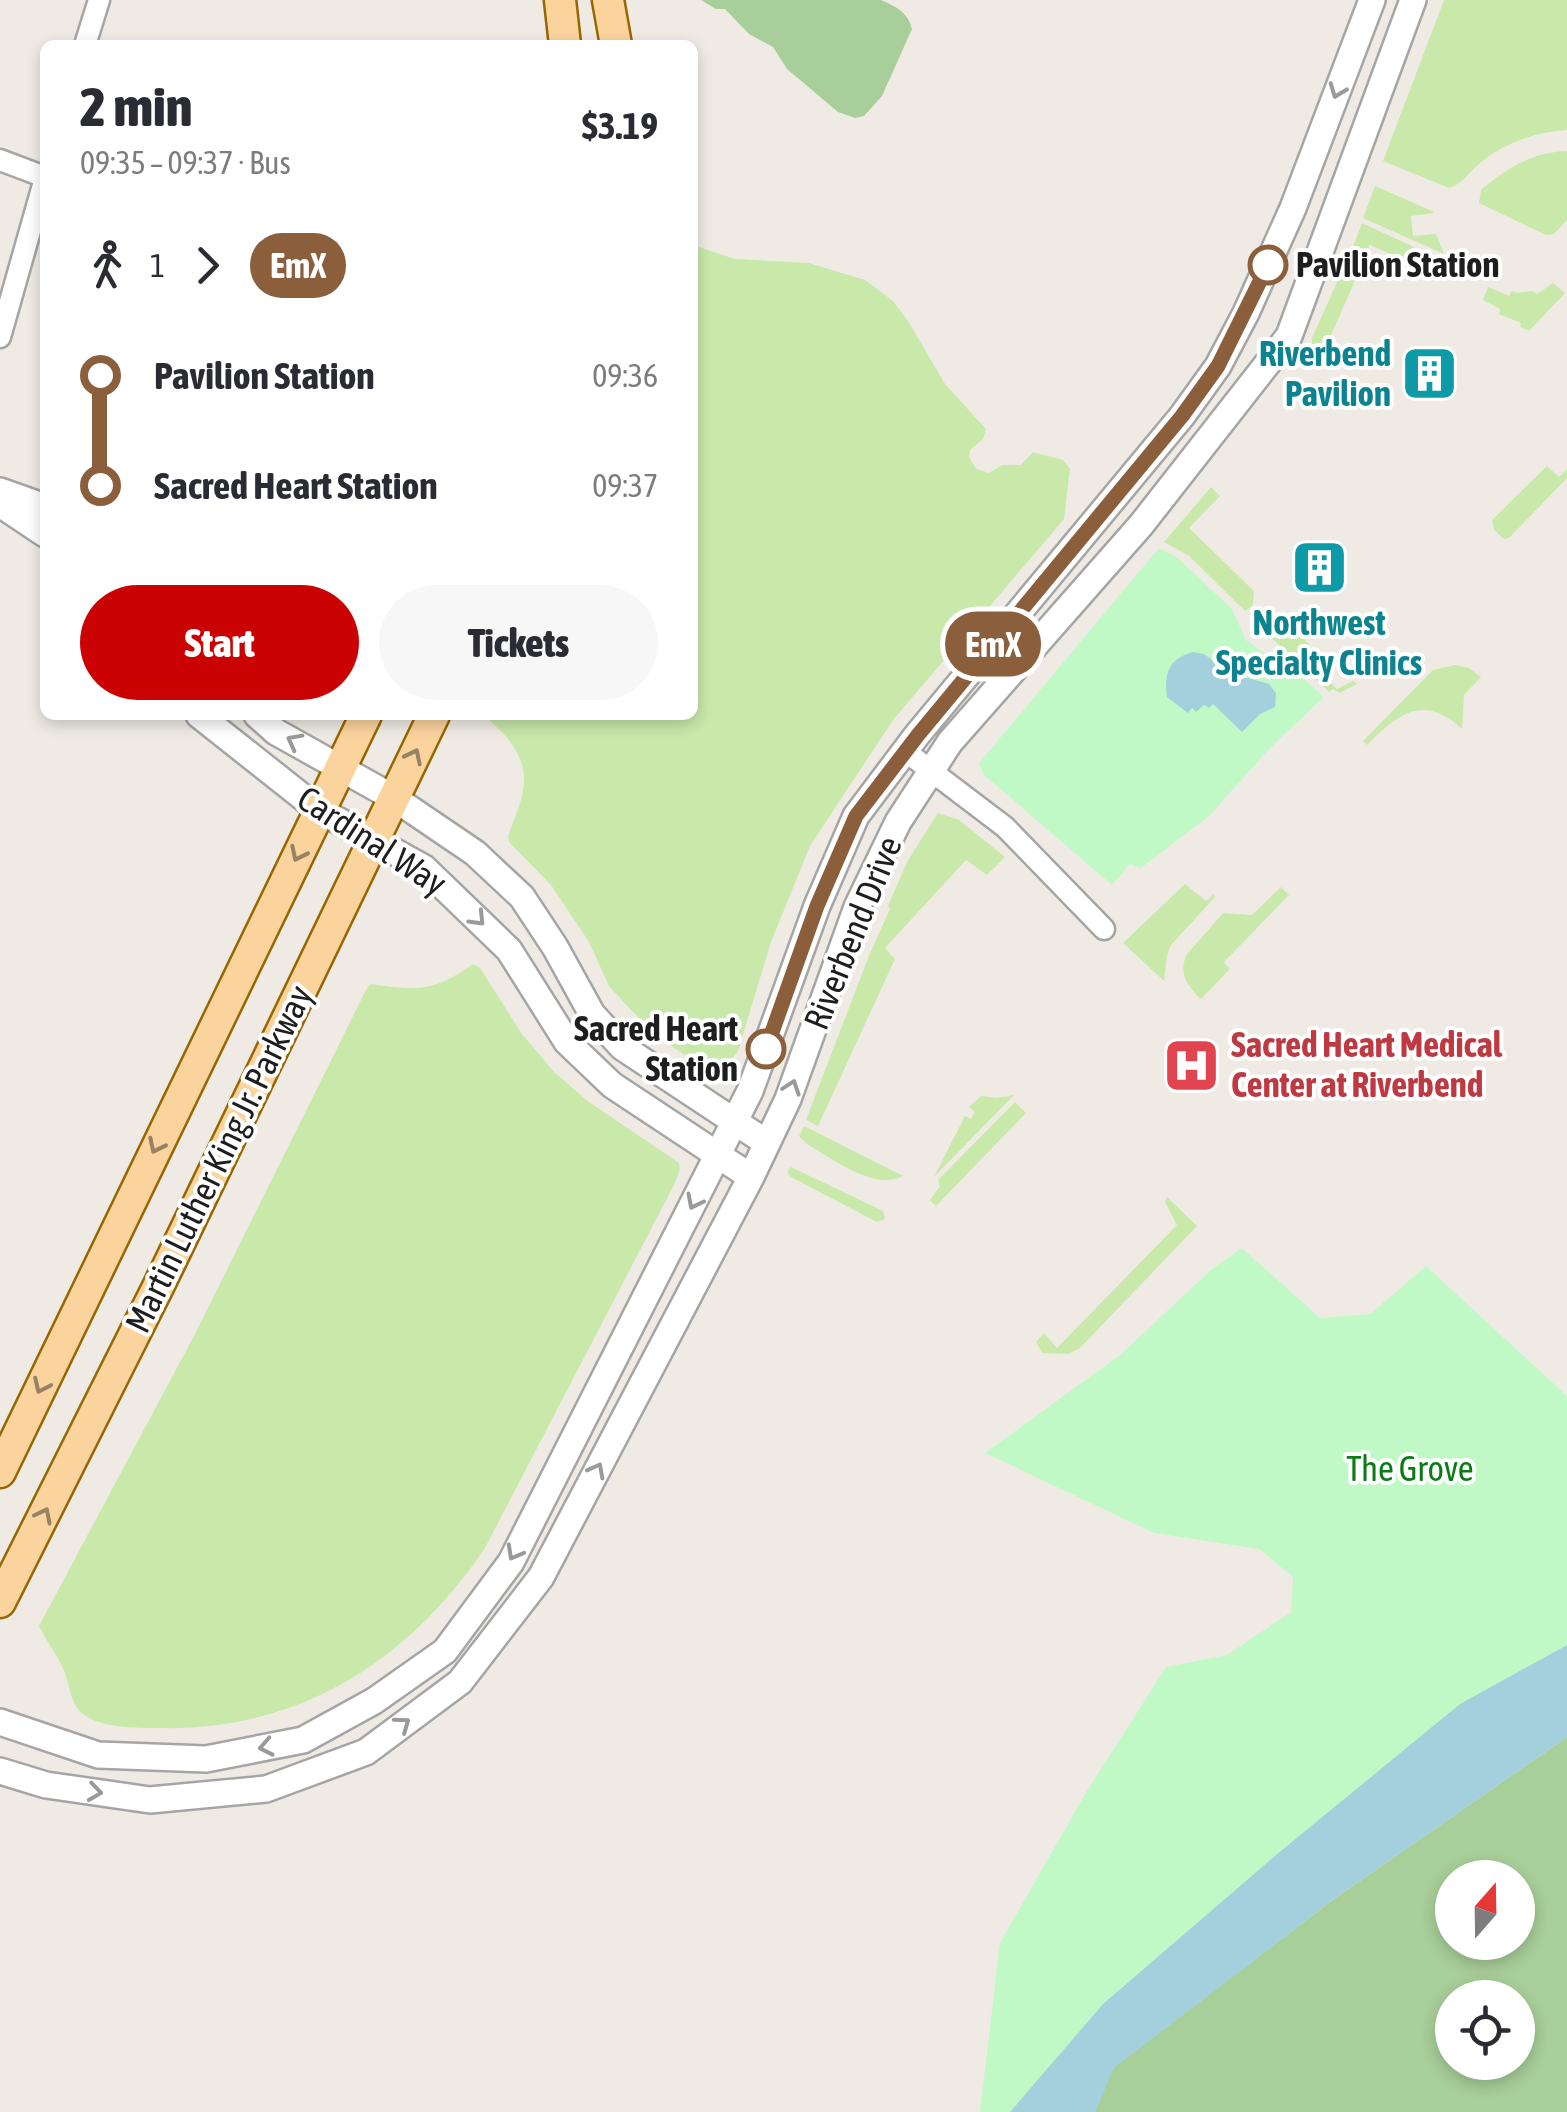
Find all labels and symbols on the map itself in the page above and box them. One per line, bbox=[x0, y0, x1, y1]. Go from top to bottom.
one-way arrow bbox=[1328, 82, 1349, 99]
place label: Pavilion Station bbox=[1296, 244, 1499, 284]
marker: Pavilion Station bbox=[1249, 246, 1287, 284]
place label: Riverbend Pavilion bbox=[1259, 333, 1391, 413]
building icon: Riverbend Pavilion bbox=[1400, 344, 1460, 404]
building icon: Northwest Specialty Clinics bbox=[1289, 537, 1349, 597]
place label: Northwest Specialty Clinics bbox=[1216, 602, 1422, 682]
line badge: EmX bbox=[936, 612, 1050, 676]
one-way arrow bbox=[286, 734, 304, 753]
one-way arrow bbox=[402, 749, 422, 767]
street label: Cardinal Way bbox=[291, 777, 454, 903]
street label: Riverbend Drive bbox=[795, 830, 909, 1035]
one-way arrow bbox=[290, 844, 310, 862]
one-way arrow bbox=[466, 907, 484, 925]
street label: Martin Luther King Jr. Parkway bbox=[117, 979, 320, 1339]
place label: Sacred Heart Station bbox=[574, 1008, 738, 1088]
place label: Sacred Heart Medical Center at Riverbend bbox=[1231, 1024, 1503, 1104]
marker: Sacred Heart Station bbox=[747, 1030, 785, 1068]
hospital icon: Sacred Heart Medical Center at Riverbend bbox=[1162, 1035, 1222, 1095]
one-way arrow bbox=[780, 1079, 801, 1096]
one-way arrow bbox=[149, 1136, 168, 1154]
one-way arrow bbox=[687, 1191, 706, 1209]
one-way arrow bbox=[34, 1375, 54, 1393]
park label: The Grove bbox=[1346, 1448, 1474, 1488]
one-way arrow bbox=[585, 1462, 604, 1480]
one-way arrow bbox=[32, 1507, 51, 1525]
one-way arrow bbox=[507, 1542, 527, 1560]
one-way arrow bbox=[392, 1719, 410, 1736]
one-way arrow bbox=[258, 1736, 275, 1757]
one-way arrow bbox=[86, 1781, 103, 1802]
north arrow bbox=[1435, 1860, 1535, 1960]

